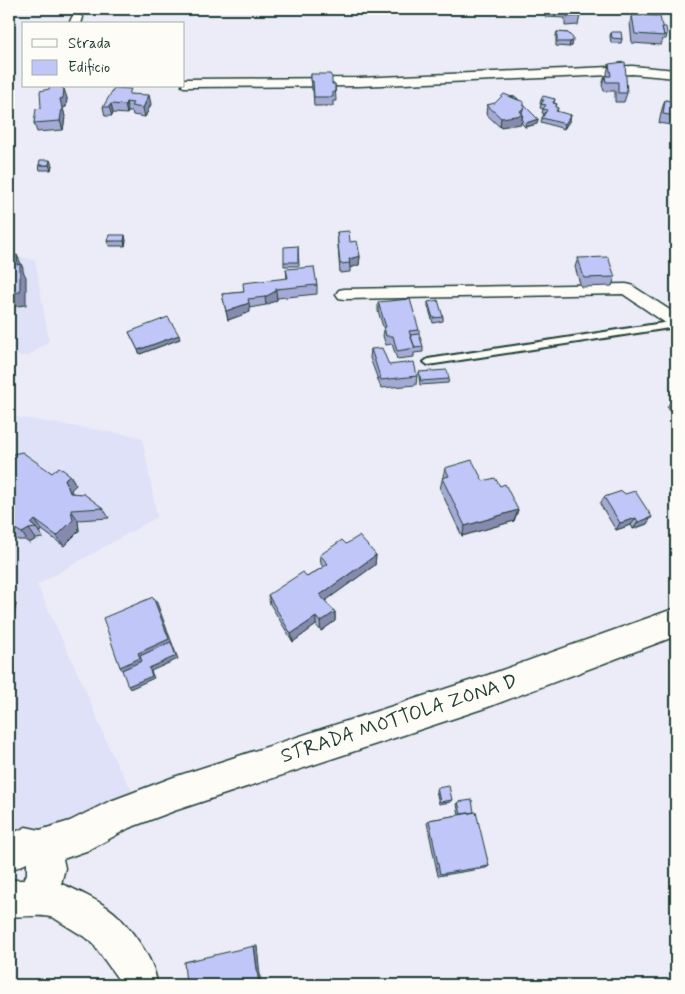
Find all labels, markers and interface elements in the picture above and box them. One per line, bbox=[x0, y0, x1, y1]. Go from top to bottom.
legend bbox=[22, 22, 185, 88]
text: Strada bbox=[68, 34, 111, 54]
text: Edificio bbox=[68, 58, 110, 78]
street label: STRADA MOTTOLA ZONA D bbox=[277, 668, 521, 770]

